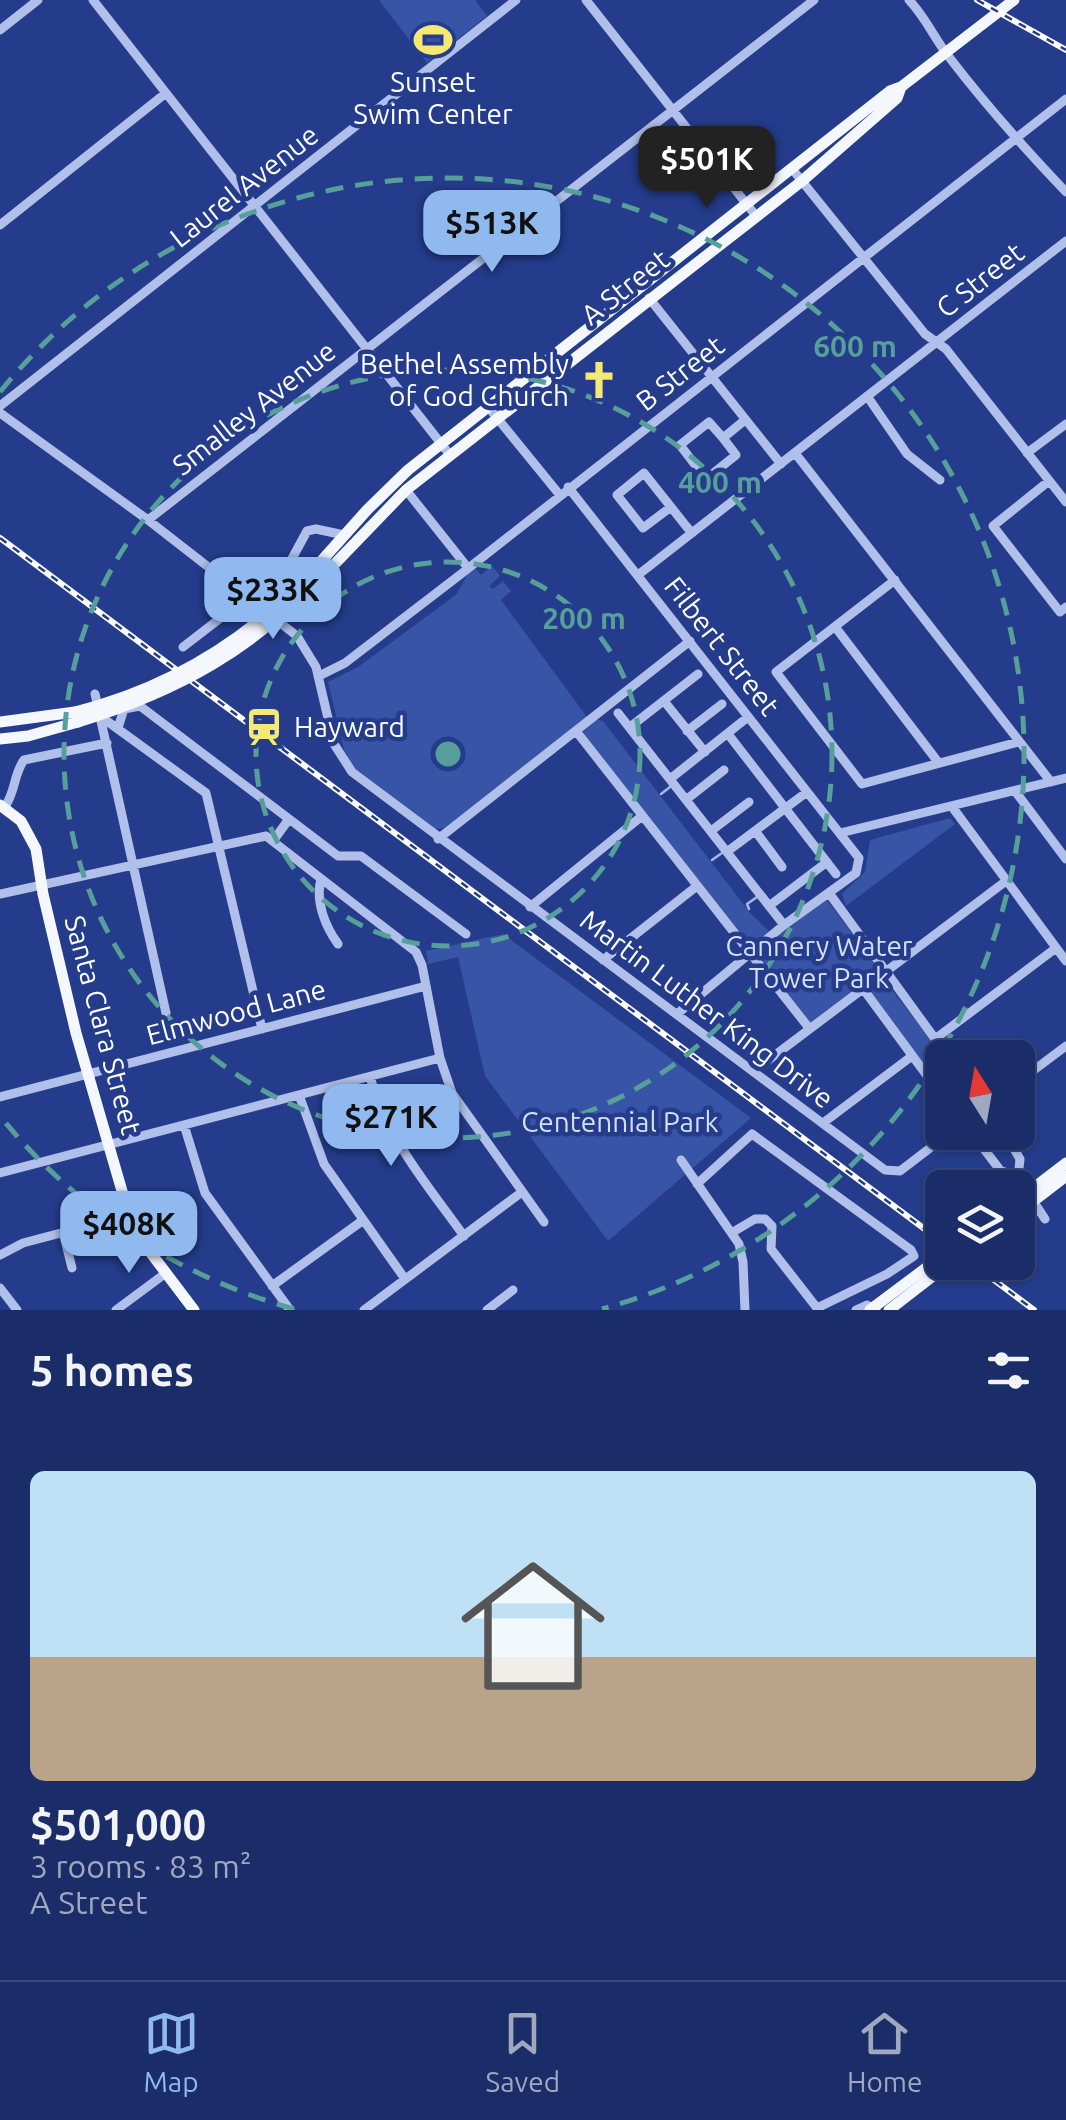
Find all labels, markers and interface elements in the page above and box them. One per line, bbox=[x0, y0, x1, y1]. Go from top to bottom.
sports icon: Sunset Swim Center bbox=[412, 19, 454, 61]
place label: Sunset Swim Center bbox=[353, 66, 513, 129]
street label: Laurel Avenue bbox=[164, 118, 324, 253]
pin: $501K bbox=[637, 126, 777, 211]
text: $501K bbox=[660, 140, 754, 176]
pin: $513K bbox=[422, 190, 562, 275]
text: $513K bbox=[445, 204, 539, 240]
street label: C Street bbox=[930, 236, 1029, 323]
street label: A Street bbox=[575, 243, 675, 330]
street label: B Street bbox=[630, 329, 730, 416]
text: 600 m bbox=[813, 329, 897, 363]
street label: Smalley Avenue bbox=[166, 335, 341, 481]
place label: Bethel Assembly of God Church bbox=[360, 348, 569, 411]
church icon: Bethel Assembly of God Church bbox=[578, 359, 620, 401]
text: 400 m bbox=[678, 465, 762, 499]
pin: $233K bbox=[203, 557, 343, 642]
street label: Filbert Street bbox=[659, 570, 786, 721]
text: $233K bbox=[226, 571, 320, 607]
text: 200 m bbox=[542, 601, 626, 635]
station icon: Hayward bbox=[243, 706, 285, 748]
place label: Hayward bbox=[294, 711, 405, 742]
centre of rings bbox=[430, 736, 466, 772]
street label: Martin Luther King Drive bbox=[575, 903, 840, 1114]
street label: Santa Clara Street bbox=[59, 912, 148, 1138]
park label: Cannery Water Tower Park bbox=[726, 930, 913, 993]
street label: Elmwood Lane bbox=[143, 973, 329, 1050]
north arrow bbox=[925, 1040, 1035, 1150]
map controls bbox=[925, 1040, 1035, 1280]
pin: $271K bbox=[321, 1084, 461, 1169]
text: $271K bbox=[344, 1098, 438, 1134]
park label: Centennial Park bbox=[521, 1106, 719, 1137]
button: layers bbox=[925, 1170, 1035, 1280]
pin: $408K bbox=[59, 1191, 199, 1276]
text: $408K bbox=[82, 1205, 176, 1241]
icon: filters bbox=[981, 1343, 1036, 1398]
text: 5 homes bbox=[30, 1347, 194, 1394]
icon: home bbox=[443, 1536, 623, 1716]
text: $501,000 bbox=[30, 1801, 206, 1848]
text: 3 rooms · 83 m² bbox=[30, 1848, 251, 1884]
text: A Street bbox=[30, 1884, 147, 1920]
tab: Map bbox=[143, 2006, 199, 2097]
tab: Saved bbox=[486, 2006, 560, 2097]
tab: Home bbox=[847, 2006, 923, 2097]

